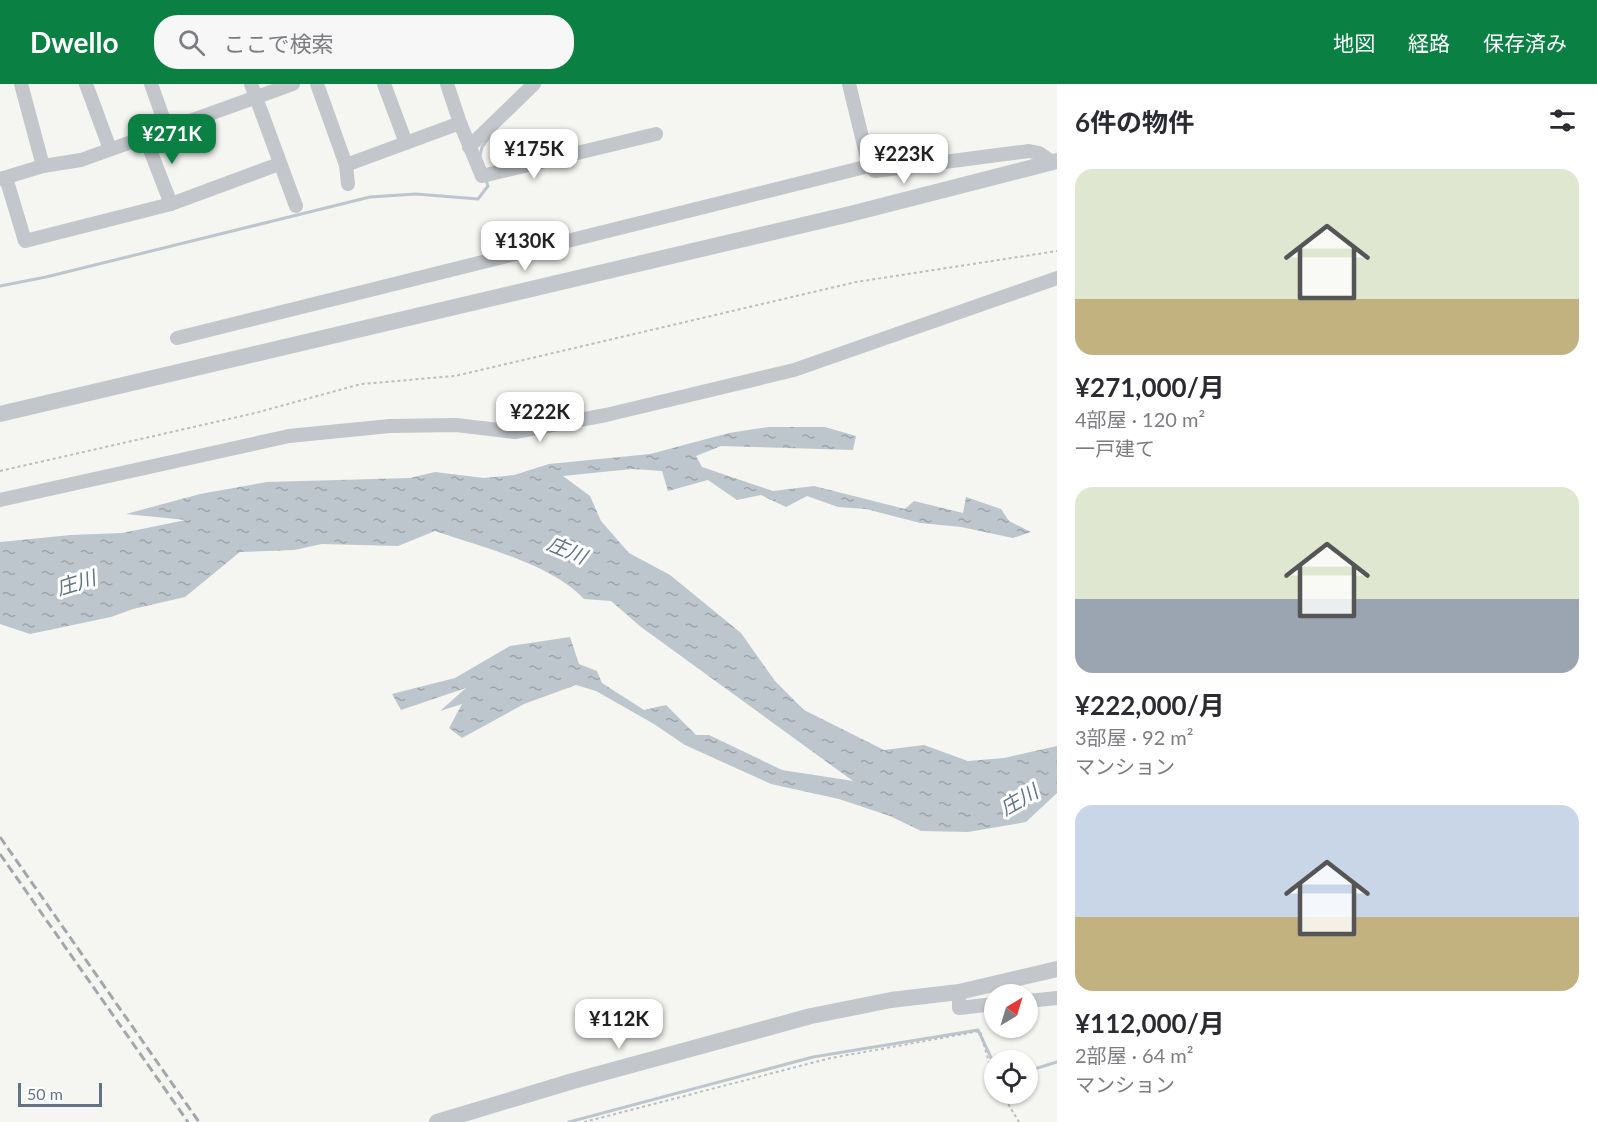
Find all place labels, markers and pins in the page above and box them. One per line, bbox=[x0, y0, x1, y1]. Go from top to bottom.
pin: ¥271K bbox=[130, 114, 214, 165]
pin: ¥175K bbox=[492, 129, 576, 180]
pin: ¥223K bbox=[862, 134, 946, 185]
pin: ¥130K bbox=[483, 221, 567, 272]
pin: ¥222K bbox=[498, 392, 582, 443]
pin: ¥112K bbox=[577, 999, 661, 1050]

